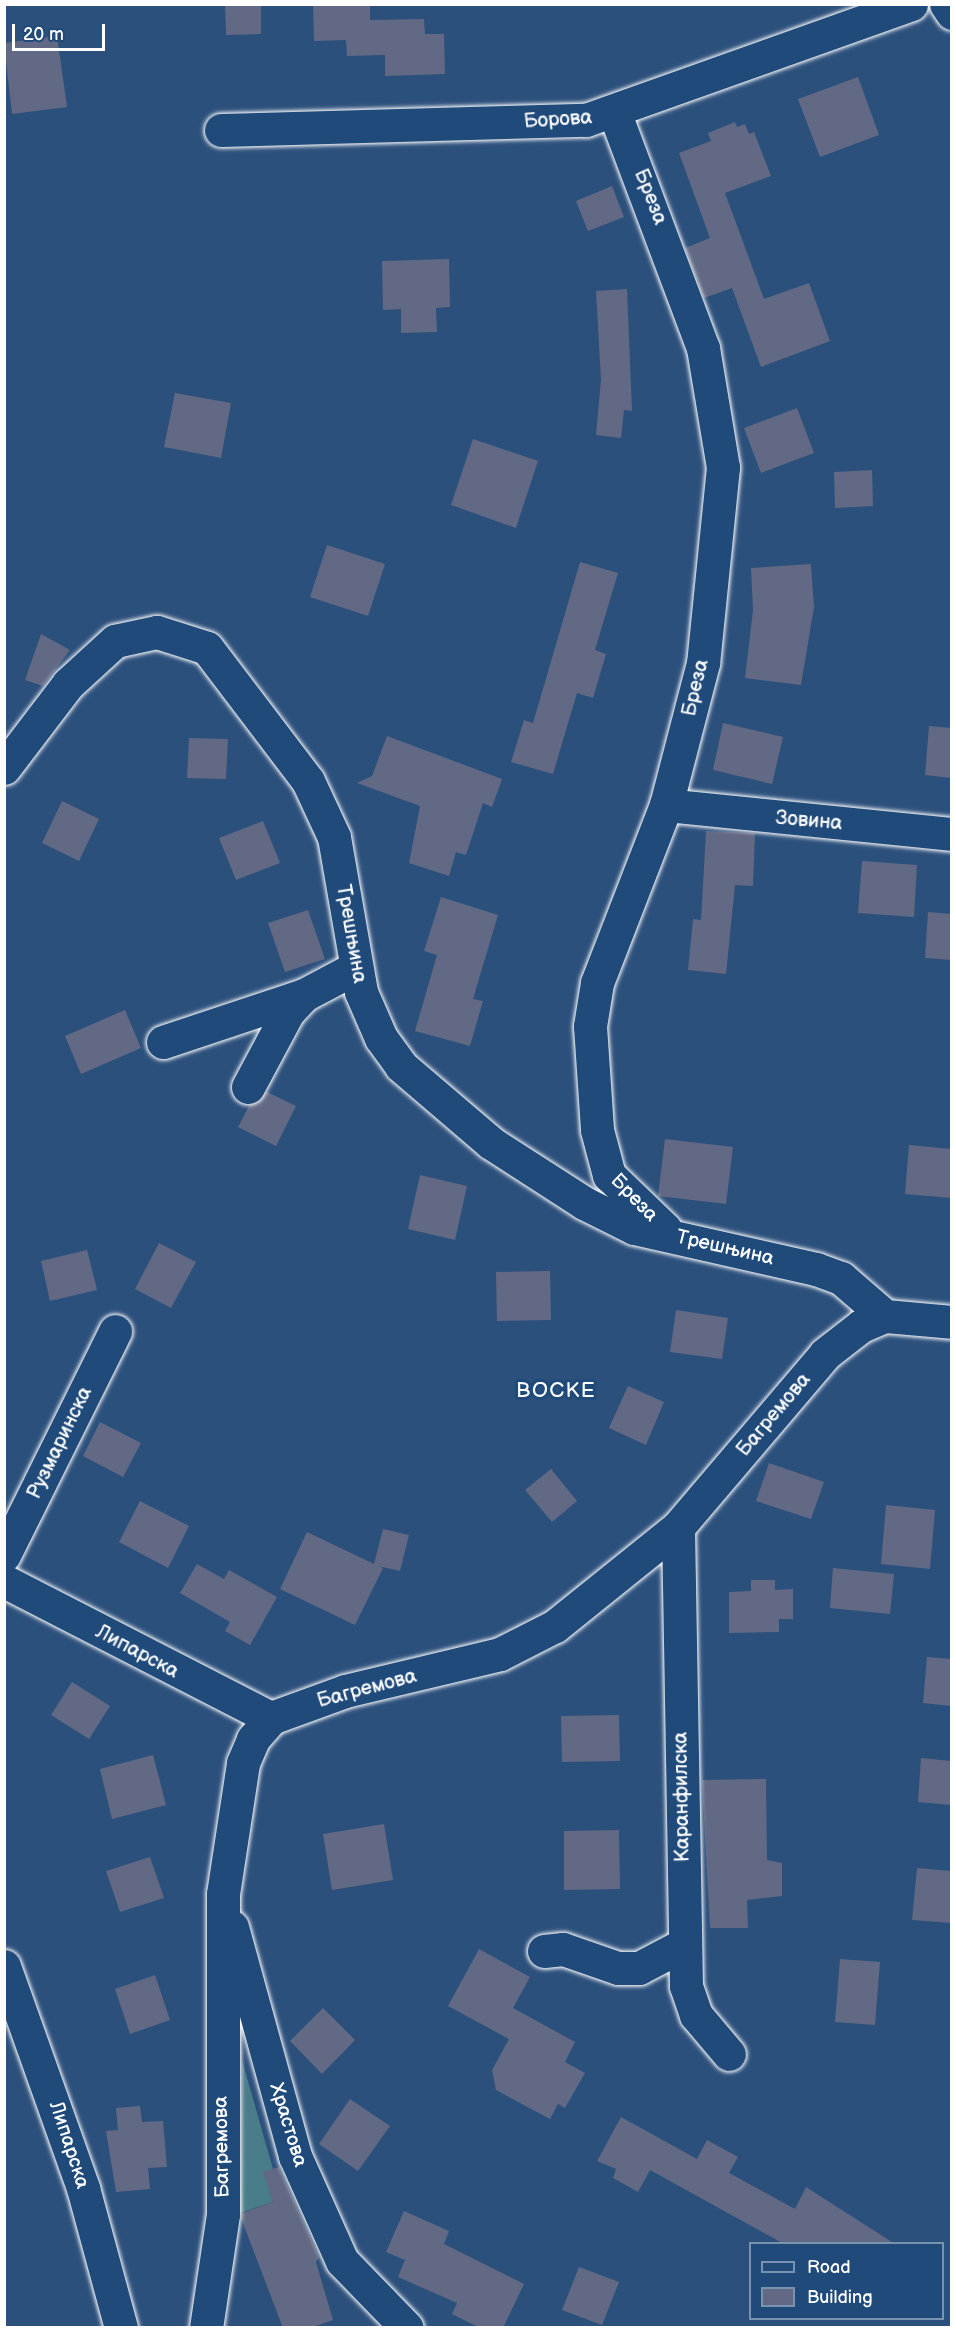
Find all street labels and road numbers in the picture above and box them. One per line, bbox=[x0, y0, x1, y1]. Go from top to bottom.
street label: Борова bbox=[523, 106, 593, 134]
street label: Бреза bbox=[628, 166, 672, 228]
street label: Бреза bbox=[678, 657, 714, 719]
street label: Зовина bbox=[775, 806, 843, 836]
street label: Трешњина bbox=[331, 883, 371, 985]
street label: Бреза bbox=[605, 1169, 663, 1227]
street label: Трешњина bbox=[674, 1225, 776, 1271]
street label: Багремова bbox=[732, 1368, 816, 1462]
street label: Рузмаринска bbox=[22, 1383, 98, 1503]
street label: Липарска bbox=[91, 1620, 183, 1684]
street label: Багремова bbox=[315, 1664, 419, 1714]
street label: Каранфилска bbox=[669, 1732, 695, 1862]
street label: Храстова bbox=[264, 2080, 312, 2170]
street label: Багремова bbox=[209, 2096, 235, 2198]
street label: Липарска bbox=[44, 2098, 94, 2192]

